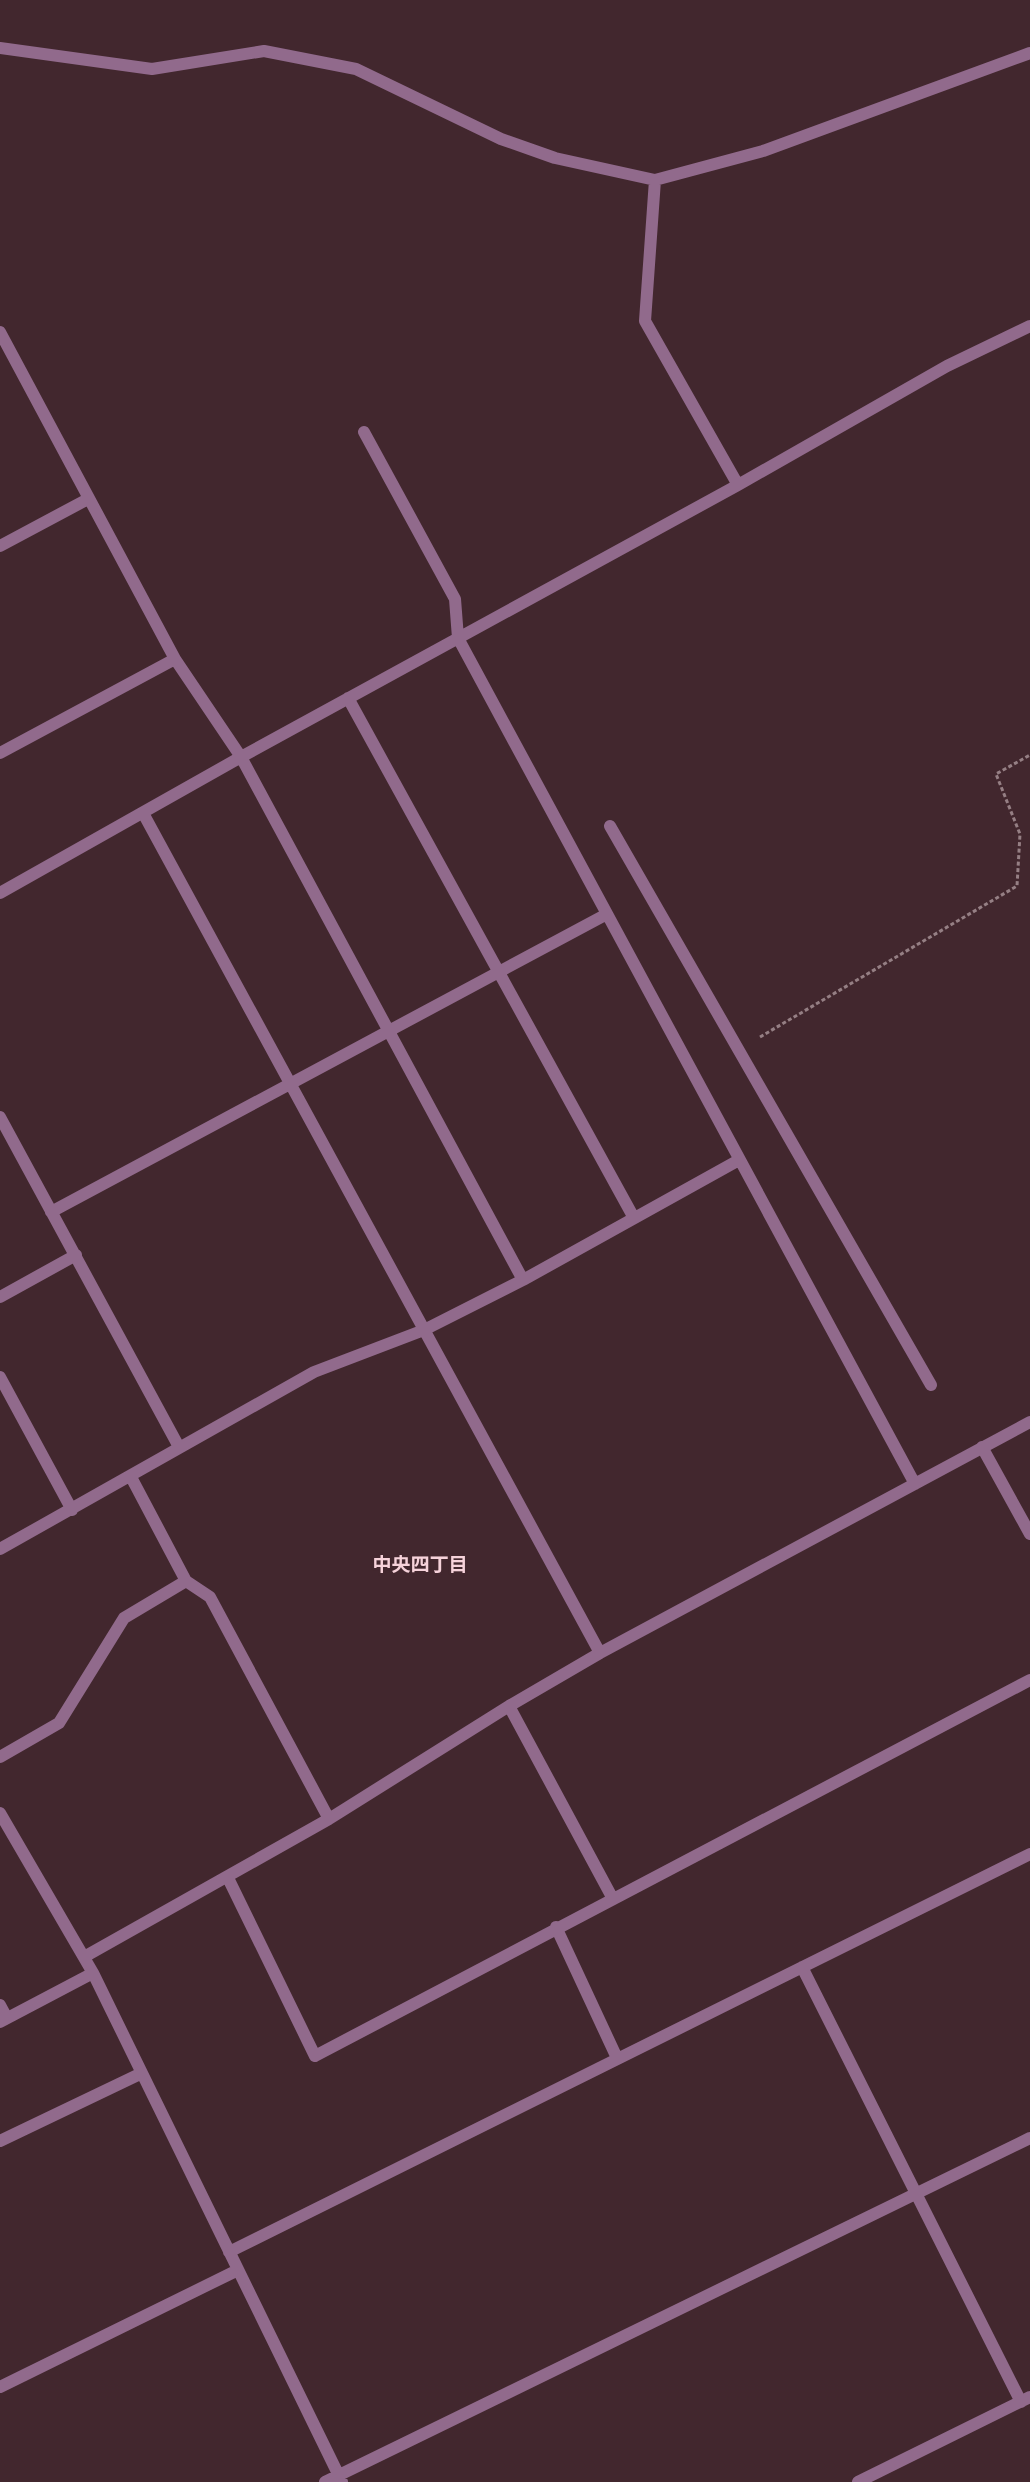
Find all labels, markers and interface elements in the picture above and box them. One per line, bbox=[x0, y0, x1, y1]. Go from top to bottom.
district label: 中央四丁目 bbox=[372, 1552, 468, 1575]

